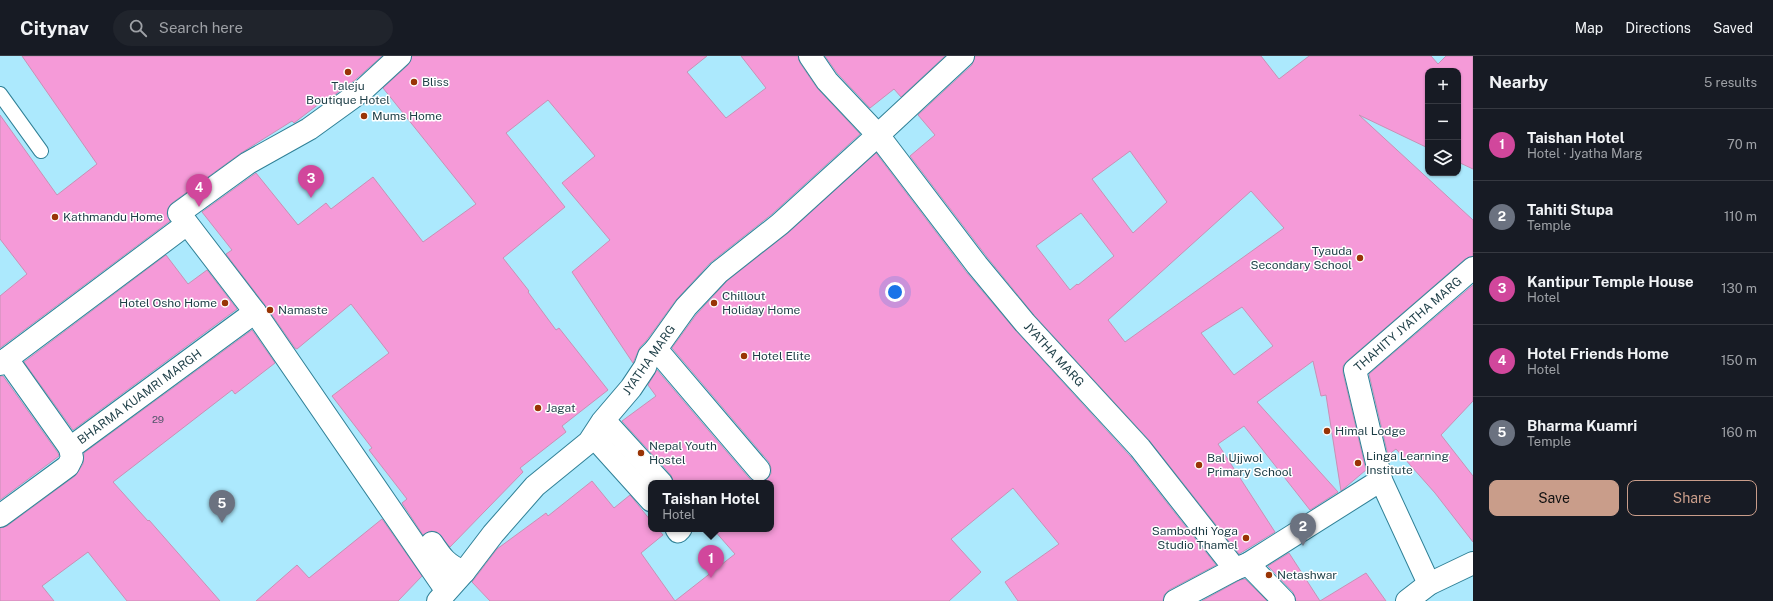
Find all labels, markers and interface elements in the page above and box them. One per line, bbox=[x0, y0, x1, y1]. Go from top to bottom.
search box bbox=[113, 10, 393, 46]
text: Citynav bbox=[20, 17, 89, 39]
icon: search bbox=[127, 17, 149, 39]
text: Search here bbox=[159, 19, 243, 36]
text: Map bbox=[1575, 20, 1603, 36]
text: Directions bbox=[1625, 20, 1691, 36]
text: Saved bbox=[1713, 20, 1753, 36]
marker: Taleju Boutique Hotel bbox=[343, 67, 353, 77]
map controls bbox=[1425, 68, 1461, 176]
button: + bbox=[1425, 68, 1461, 104]
text: Nearby bbox=[1489, 72, 1548, 92]
place label: Bliss bbox=[422, 75, 449, 89]
text: 5 results bbox=[1704, 75, 1757, 90]
marker: Bliss bbox=[409, 77, 419, 87]
place label: Taleju Boutique Hotel bbox=[306, 79, 390, 107]
button: − bbox=[1425, 104, 1461, 140]
place label: Mums Home bbox=[372, 109, 442, 123]
marker: Mums Home bbox=[359, 111, 369, 121]
text: Taishan Hotel bbox=[1527, 129, 1625, 146]
text: 1 bbox=[1499, 137, 1505, 152]
text: 70 m bbox=[1727, 137, 1757, 152]
button: layers bbox=[1425, 140, 1461, 176]
text: Hotel · Jyatha Marg bbox=[1527, 146, 1643, 161]
pin: 3 bbox=[298, 165, 324, 198]
pin: 4 bbox=[186, 174, 212, 207]
text: Tahiti Stupa bbox=[1527, 201, 1613, 218]
text: 2 bbox=[1498, 209, 1506, 224]
text: 110 m bbox=[1724, 209, 1757, 224]
place label: Kathmandu Home bbox=[63, 210, 163, 224]
marker: Kathmandu Home bbox=[50, 212, 60, 222]
text: Temple bbox=[1527, 218, 1571, 233]
place label: Tyauda Secondary School bbox=[1250, 244, 1352, 272]
marker: Tyauda Secondary School bbox=[1355, 253, 1365, 263]
text: Kantipur Temple House bbox=[1527, 273, 1694, 290]
street label: THAHITY JYATHA MARG bbox=[1351, 274, 1465, 374]
text: 3 bbox=[1498, 281, 1506, 296]
text: 130 m bbox=[1721, 281, 1757, 296]
your location bbox=[885, 282, 905, 302]
place label: Chillout Holiday Home bbox=[722, 289, 801, 317]
text: Hotel bbox=[1527, 290, 1560, 305]
place label: Hotel Osho Home bbox=[119, 296, 217, 310]
marker: Hotel Osho Home bbox=[220, 298, 230, 308]
marker: Chillout Holiday Home bbox=[709, 298, 719, 308]
place label: Namaste bbox=[278, 303, 328, 317]
marker: Namaste bbox=[265, 305, 275, 315]
street label: JYATHA MARG bbox=[1021, 319, 1087, 390]
street label: JYATHA MARG bbox=[620, 322, 678, 398]
text: Hotel Friends Home bbox=[1527, 345, 1669, 362]
street label: BHARMA KUAMRI MARGH bbox=[75, 346, 205, 447]
place label: Hotel Elite bbox=[752, 349, 811, 363]
marker: Hotel Elite bbox=[739, 351, 749, 361]
text: 4 bbox=[1498, 353, 1506, 368]
text: 150 m bbox=[1721, 353, 1757, 368]
text: Hotel bbox=[1527, 362, 1560, 377]
place label: Jagat bbox=[546, 401, 576, 415]
marker: Jagat bbox=[533, 403, 543, 413]
house number: 29 bbox=[152, 413, 164, 425]
text: Bharma Kuamri bbox=[1527, 417, 1637, 434]
place label: Himal Lodge bbox=[1335, 424, 1406, 438]
text: 5 bbox=[1498, 425, 1506, 440]
text: 160 m bbox=[1721, 425, 1757, 440]
marker: Himal Lodge bbox=[1322, 426, 1332, 436]
text: Temple bbox=[1527, 434, 1571, 449]
place label: Nepal Youth Hostel bbox=[649, 439, 717, 467]
marker: Nepal Youth Hostel bbox=[636, 448, 646, 458]
place label: Linga Learning Institute bbox=[1366, 449, 1449, 477]
place label: Bal Ujjwol Primary School bbox=[1207, 451, 1292, 479]
marker: Linga Learning Institute bbox=[1353, 458, 1363, 468]
marker: Bal Ujjwol Primary School bbox=[1194, 460, 1204, 470]
popup bbox=[648, 480, 774, 532]
button: Save bbox=[1489, 480, 1619, 516]
button: Share bbox=[1627, 480, 1757, 516]
pin: 5 bbox=[209, 490, 235, 523]
text: Taishan Hotel bbox=[662, 490, 760, 507]
text: Hotel bbox=[662, 507, 695, 522]
pin: 2 bbox=[1290, 513, 1316, 546]
place label: Sambodhi Yoga Studio Thamel bbox=[1152, 524, 1238, 552]
marker: Sambodhi Yoga Studio Thamel bbox=[1241, 533, 1251, 543]
pin: 1 bbox=[698, 545, 724, 578]
place label: Netashwar bbox=[1277, 568, 1337, 582]
marker: Netashwar bbox=[1264, 570, 1274, 580]

